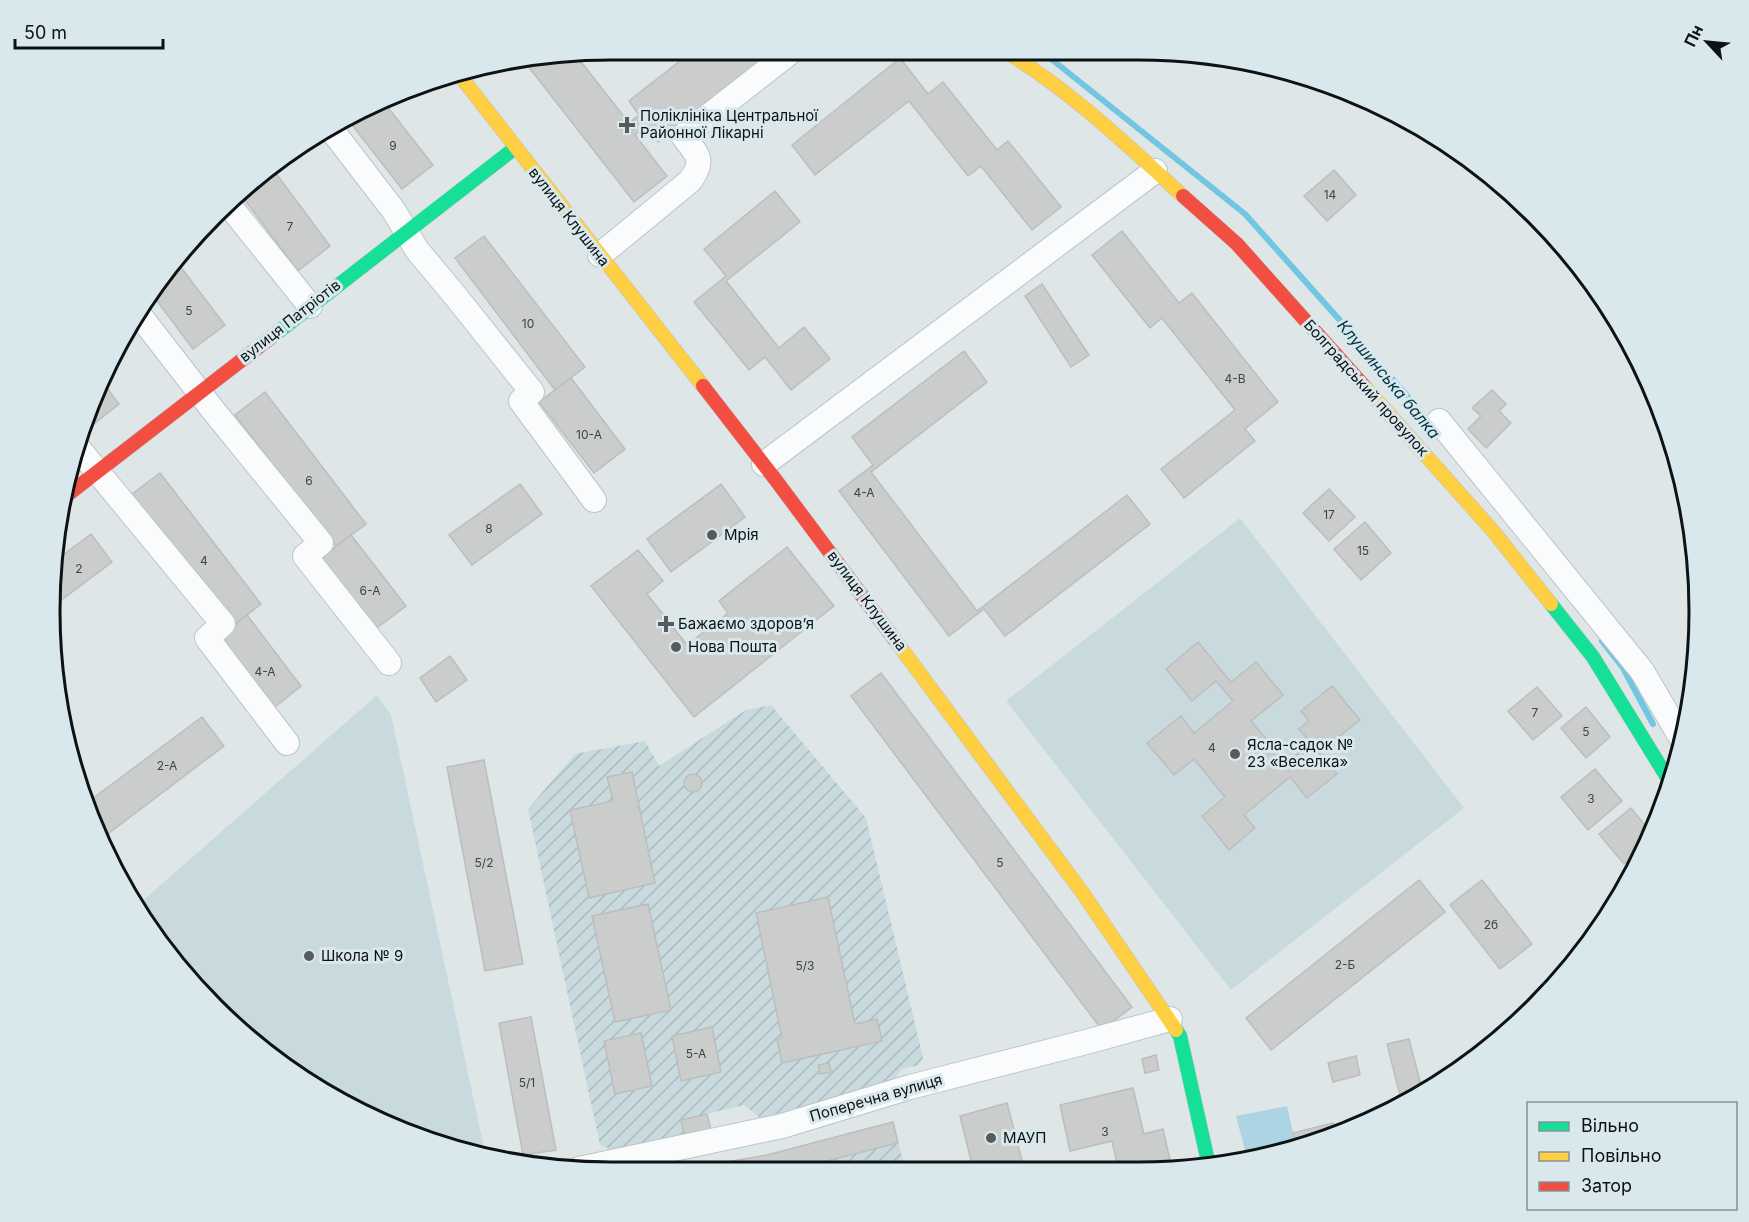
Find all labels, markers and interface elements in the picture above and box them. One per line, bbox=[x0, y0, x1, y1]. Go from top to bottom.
scale bar bbox=[15, 12, 164, 50]
north arrow bbox=[1677, 12, 1737, 72]
text: Пн bbox=[1680, 21, 1707, 50]
text: 50 m bbox=[24, 22, 67, 43]
place label: Поліклініка Центральної Районної Лікарні bbox=[640, 106, 819, 142]
marker: Поліклініка Центральної Районної Лікарні bbox=[618, 116, 636, 134]
house number: 9 bbox=[389, 138, 397, 153]
street label: вулиця Клушина bbox=[525, 163, 614, 270]
house number: 14 bbox=[1324, 187, 1337, 202]
house number: 7 bbox=[287, 219, 294, 234]
street label: вулиця Патріотів bbox=[235, 275, 344, 366]
house number: 5 bbox=[185, 303, 193, 318]
street label: Болградський провулок bbox=[1300, 315, 1433, 460]
house number: 10 bbox=[522, 316, 534, 331]
water label: Клушинська балка bbox=[1333, 316, 1445, 443]
house number: 4-В bbox=[1224, 371, 1246, 386]
house number: 10-А bbox=[576, 427, 602, 442]
house number: 6 bbox=[305, 473, 313, 488]
house number: 4-А bbox=[853, 485, 875, 500]
house number: 17 bbox=[1323, 507, 1335, 522]
house number: 8 bbox=[485, 521, 493, 536]
place label: Мрія bbox=[724, 525, 759, 544]
marker: Мрія bbox=[705, 528, 719, 542]
house number: 15 bbox=[1357, 543, 1369, 558]
street label: вулиця Клушина bbox=[824, 547, 911, 655]
house number: 4 bbox=[200, 553, 208, 568]
house number: 2 bbox=[75, 561, 83, 576]
house number: 6-А bbox=[360, 583, 380, 598]
place label: Бажаємо здоровʼя bbox=[678, 614, 814, 633]
marker: Бажаємо здоровʼя bbox=[659, 617, 673, 631]
place label: Нова Пошта bbox=[688, 637, 777, 656]
marker: Нова Пошта bbox=[669, 640, 683, 654]
house number: 4-А bbox=[254, 664, 276, 679]
house number: 7 bbox=[1532, 705, 1539, 720]
house number: 5 bbox=[1582, 724, 1590, 739]
place label: Ясла-садок № 23 «Веселка» bbox=[1247, 735, 1353, 771]
house number: 4 bbox=[1208, 740, 1216, 755]
marker: Ясла-садок № 23 «Веселка» bbox=[1228, 747, 1242, 761]
house number: 2-А bbox=[157, 758, 177, 773]
house number: 3 bbox=[1587, 791, 1595, 806]
house number: 5/2 bbox=[475, 855, 493, 870]
house number: 5 bbox=[996, 855, 1004, 870]
house number: 2б bbox=[1484, 917, 1498, 932]
place label: Школа № 9 bbox=[321, 946, 403, 965]
marker: Школа № 9 bbox=[302, 949, 316, 963]
house number: 2-Б bbox=[1335, 957, 1356, 972]
house number: 5/3 bbox=[795, 958, 815, 973]
house number: 5-А bbox=[686, 1046, 706, 1061]
street label: Поперечна вулиця bbox=[807, 1070, 944, 1126]
house number: 5/1 bbox=[519, 1075, 535, 1090]
legend bbox=[1527, 1102, 1737, 1210]
text: Вільно bbox=[1581, 1115, 1639, 1136]
house number: 3 bbox=[1101, 1124, 1109, 1139]
place label: МАУП bbox=[1003, 1128, 1046, 1147]
marker: МАУП bbox=[984, 1131, 998, 1145]
text: Повільно bbox=[1581, 1145, 1662, 1166]
text: Затор bbox=[1581, 1175, 1632, 1196]

